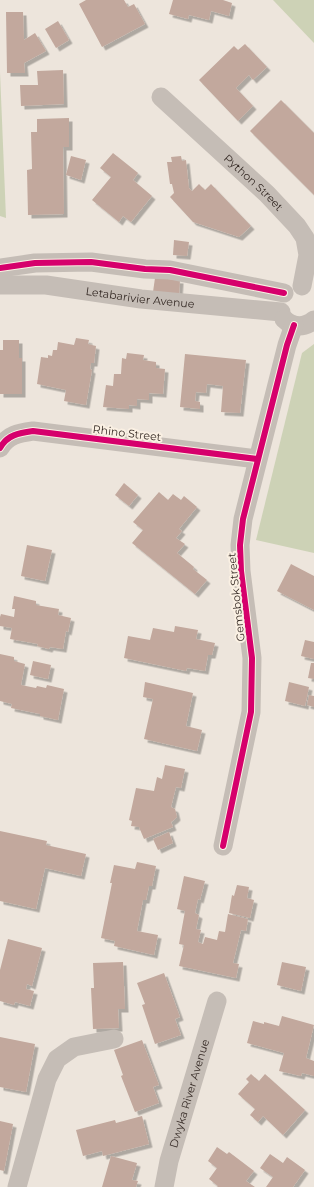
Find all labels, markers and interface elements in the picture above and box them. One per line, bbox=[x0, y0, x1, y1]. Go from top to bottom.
street label: Python Street bbox=[221, 151, 286, 214]
street label: Letabarivier Avenue bbox=[85, 284, 195, 311]
street label: Rhino Street bbox=[92, 422, 163, 444]
street label: Gemsbok Street bbox=[224, 551, 248, 642]
street label: Dwyka River Avenue bbox=[166, 1037, 212, 1149]

